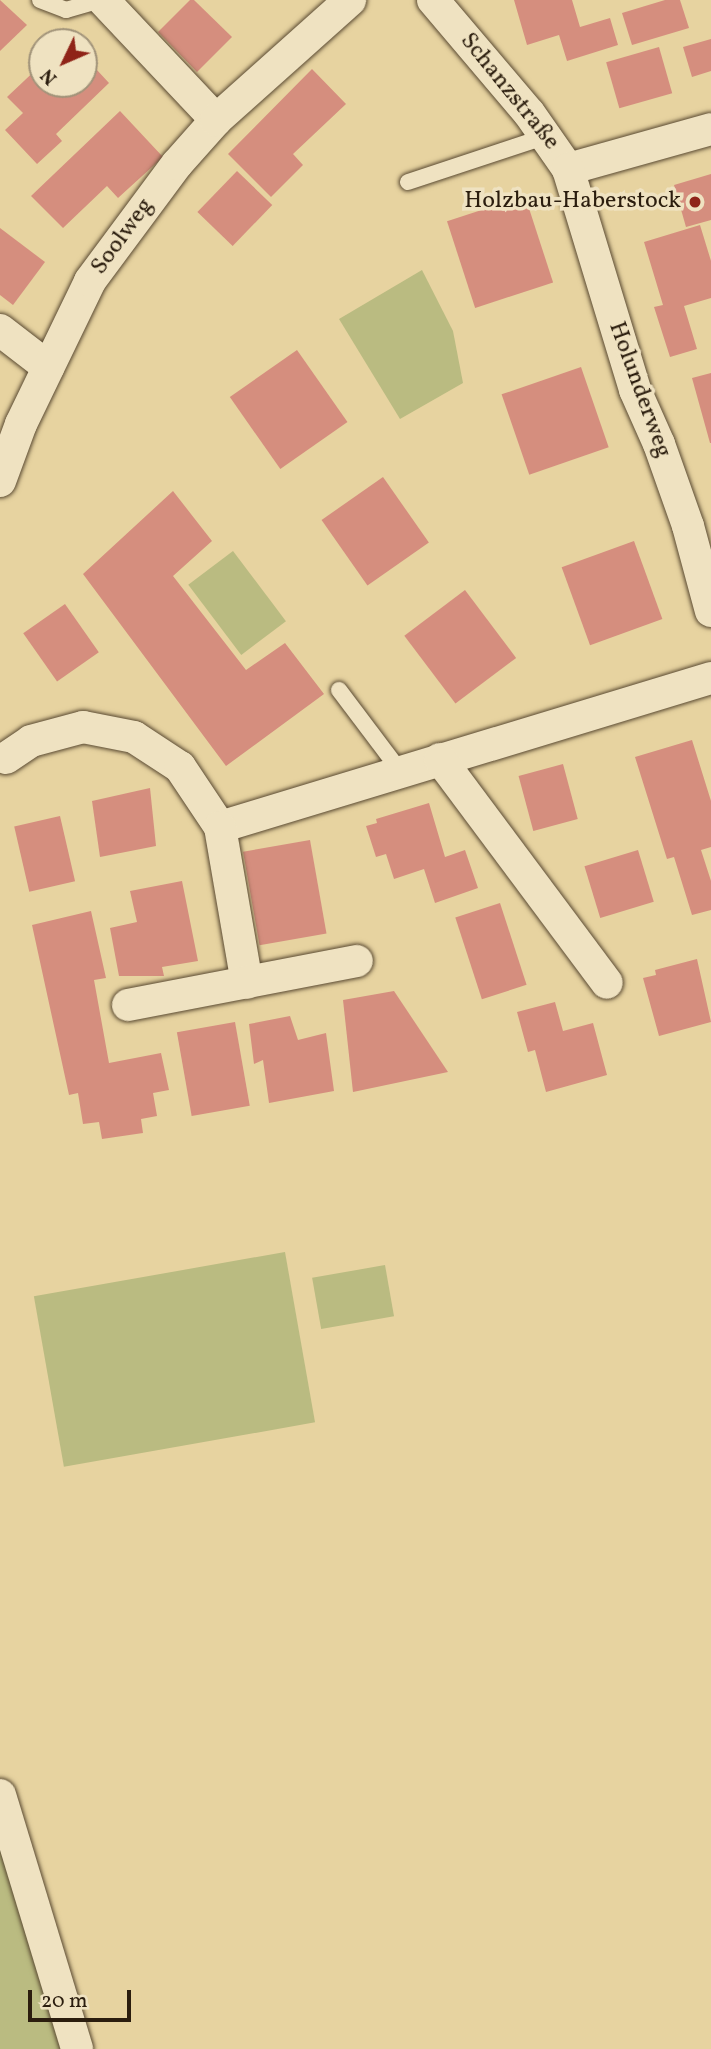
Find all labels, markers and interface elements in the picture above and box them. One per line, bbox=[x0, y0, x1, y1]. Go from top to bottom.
north arrow bbox=[28, 28, 98, 98]
street label: Schanzstraße bbox=[453, 28, 565, 156]
text: N bbox=[35, 62, 63, 90]
place label: Holzbau-Haberstock bbox=[464, 188, 681, 216]
street label: Soolweg bbox=[86, 193, 160, 281]
marker: Holzbau-Haberstock bbox=[687, 194, 703, 210]
street label: Holunderweg bbox=[601, 318, 677, 462]
scale bar bbox=[32, 1976, 135, 2020]
text: 20 m bbox=[41, 1987, 87, 2016]

